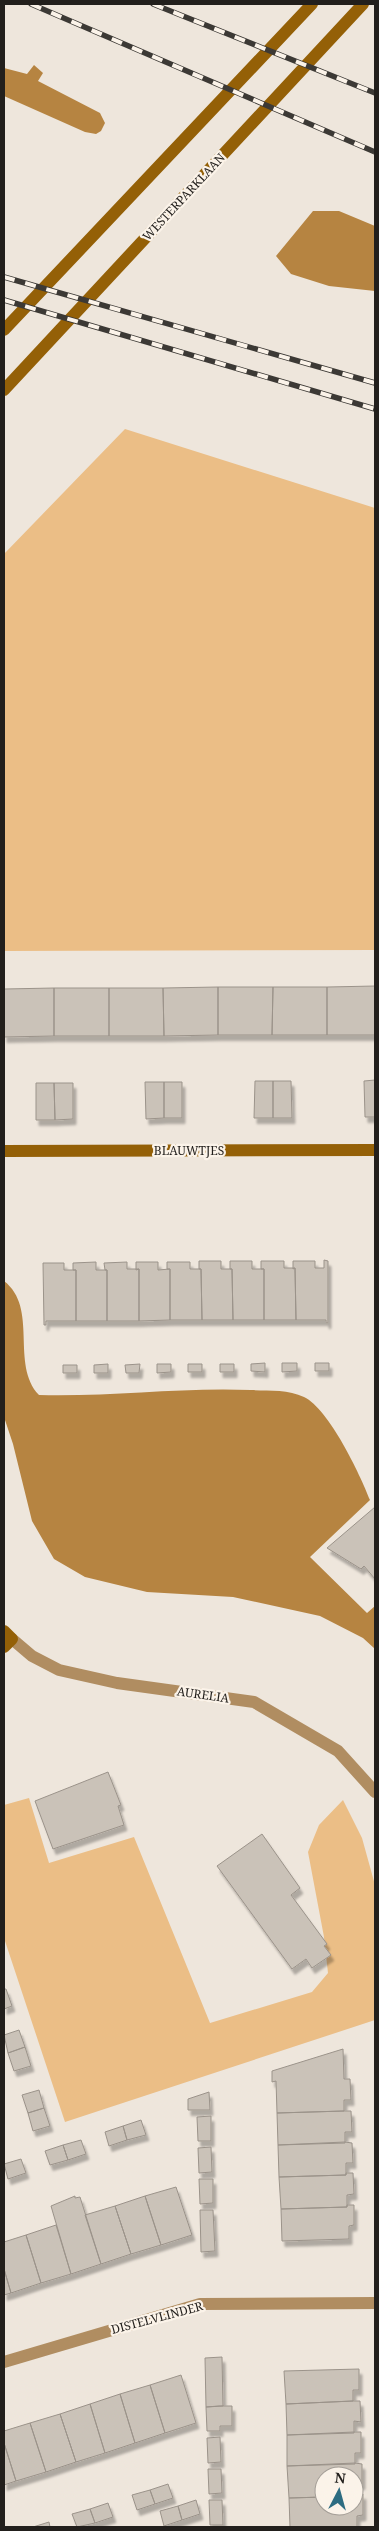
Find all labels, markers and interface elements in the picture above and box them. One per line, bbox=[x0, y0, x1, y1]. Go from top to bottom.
street label: WESTERPARKLAAN bbox=[139, 149, 229, 244]
street label: BLAUWTJES bbox=[154, 1142, 224, 1159]
street label: AURELIA bbox=[176, 1682, 231, 1707]
street label: DISTELVLINDER bbox=[109, 2297, 205, 2338]
north arrow bbox=[314, 2466, 364, 2516]
text: N bbox=[334, 2468, 347, 2488]

